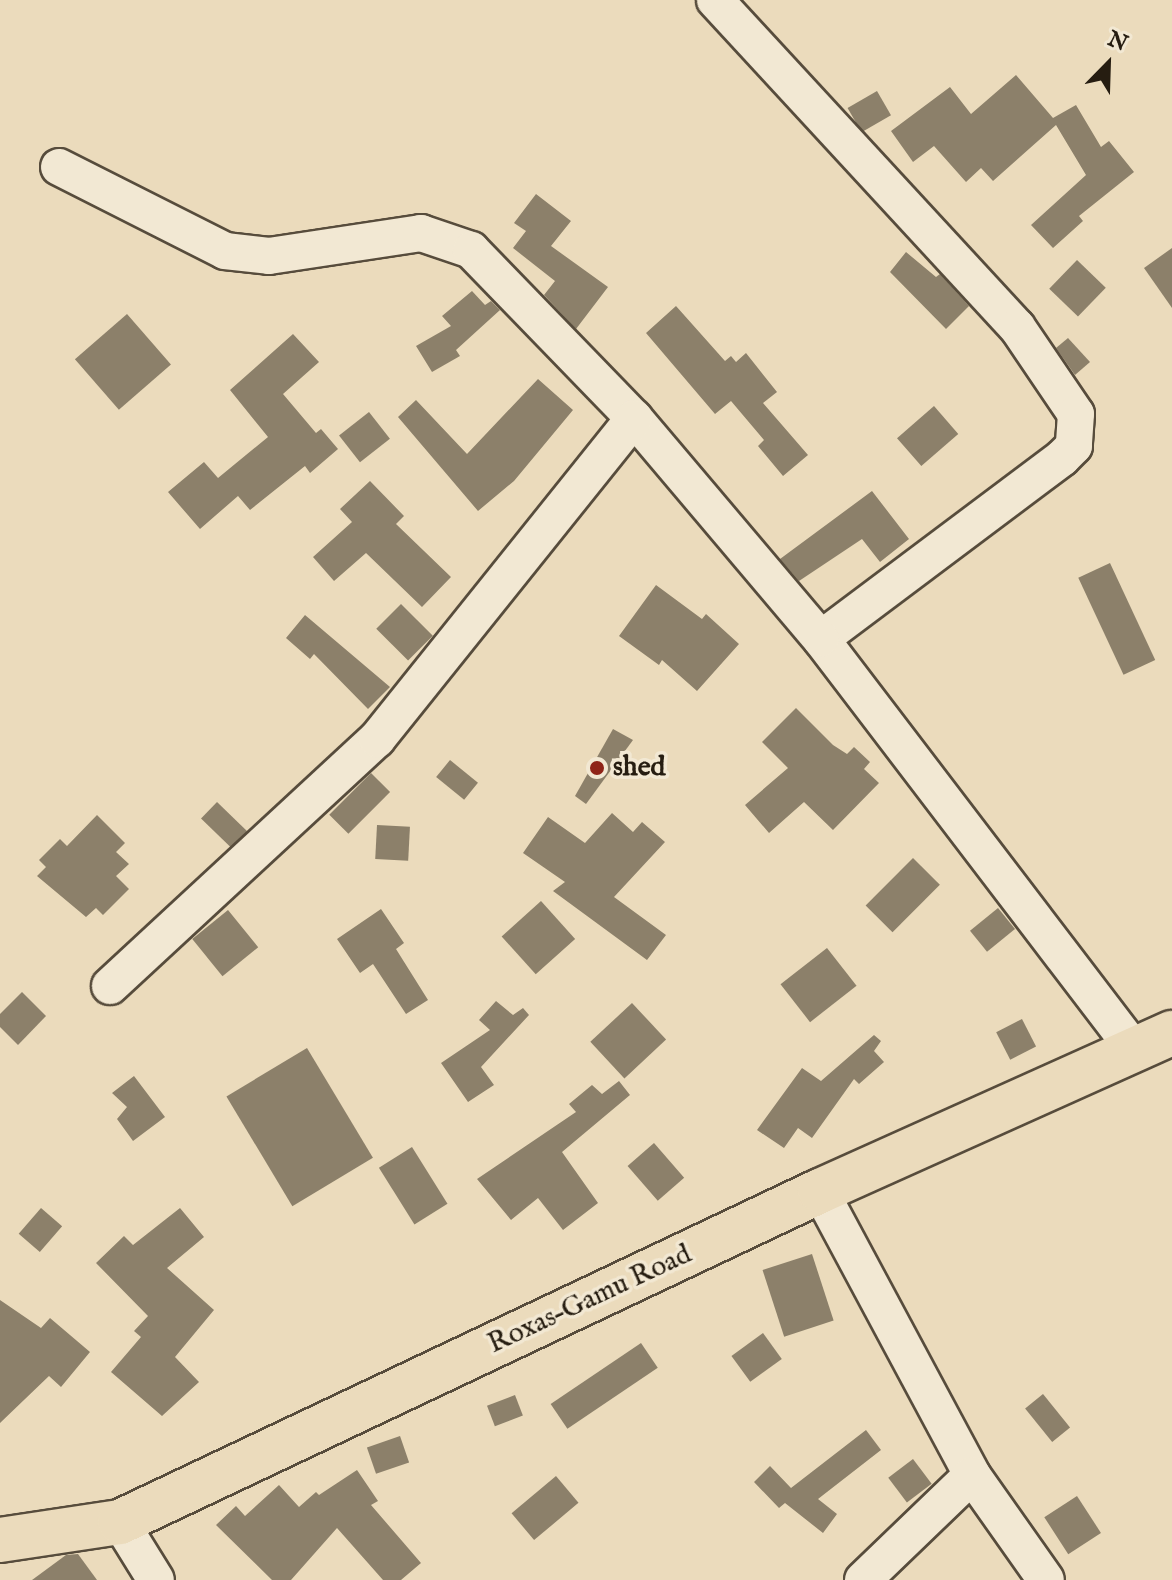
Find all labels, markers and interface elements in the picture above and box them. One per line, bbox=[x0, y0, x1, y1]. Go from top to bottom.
north arrow bbox=[1068, 24, 1148, 104]
text: N bbox=[1103, 25, 1132, 59]
place label: shed bbox=[613, 751, 665, 785]
marker: shed bbox=[588, 759, 606, 777]
street label: Roxas–Gamu Road bbox=[483, 1238, 697, 1362]

